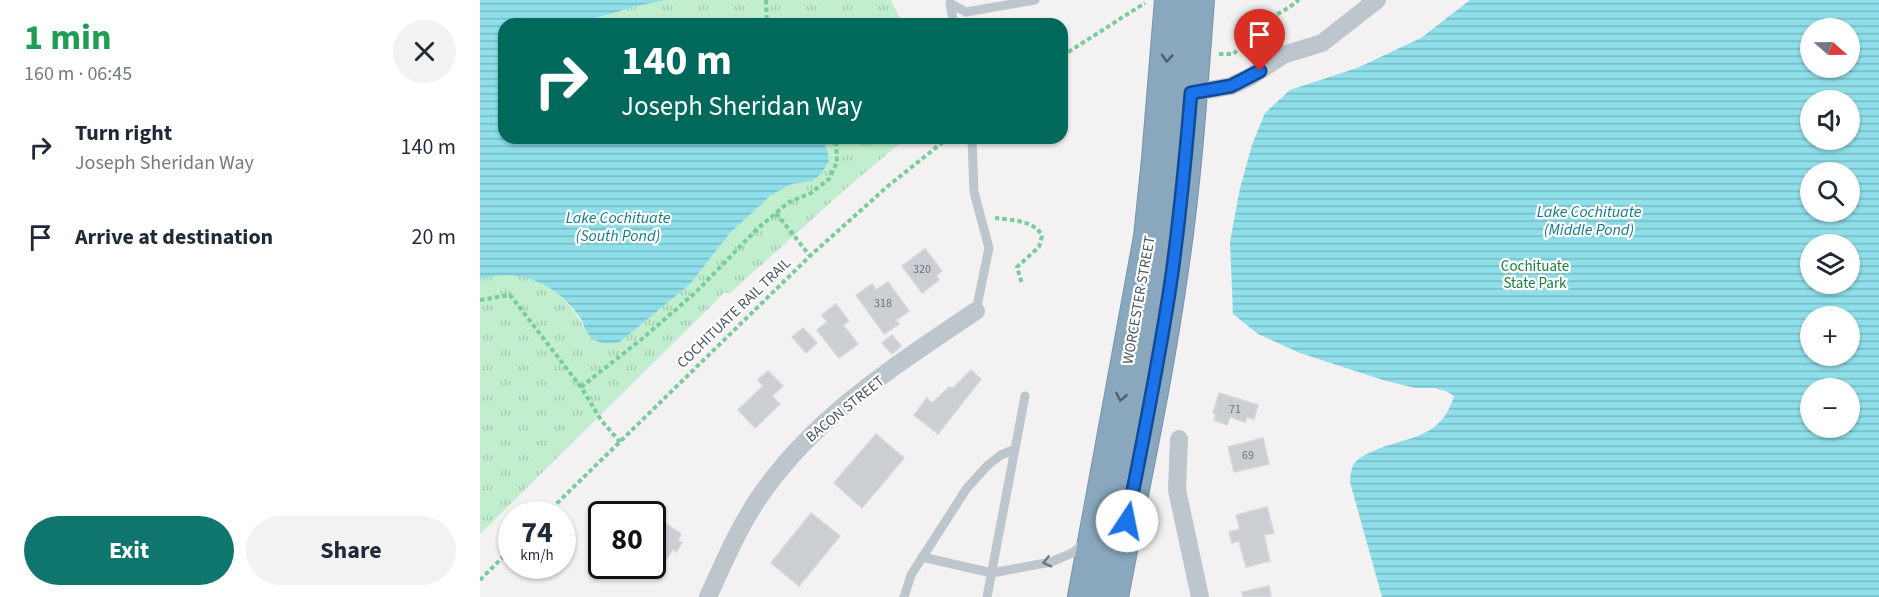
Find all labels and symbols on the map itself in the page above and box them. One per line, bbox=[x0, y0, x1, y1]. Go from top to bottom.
pin bbox=[1234, 9, 1285, 71]
north arrow bbox=[1800, 18, 1860, 78]
one-way arrow bbox=[1161, 54, 1174, 63]
water label: Lake Cochituate (Middle Pond) bbox=[1537, 201, 1642, 241]
water label: Lake Cochituate (South Pond) bbox=[566, 207, 671, 247]
street label: WORCESTER STREET bbox=[1117, 234, 1161, 366]
street label: COCHITUATE RAIL TRAIL bbox=[672, 253, 796, 373]
park label: Cochituate State Park bbox=[1501, 256, 1569, 294]
house number: 320 bbox=[913, 261, 931, 278]
house number: 318 bbox=[874, 295, 892, 312]
street label: BACON STREET bbox=[801, 371, 889, 447]
one-way arrow bbox=[1115, 392, 1128, 402]
house number: 71 bbox=[1229, 401, 1241, 418]
house number: 69 bbox=[1242, 447, 1254, 464]
position arrow bbox=[1095, 489, 1159, 553]
speed limit sign: 80 bbox=[588, 501, 666, 579]
one-way arrow bbox=[1042, 555, 1052, 568]

